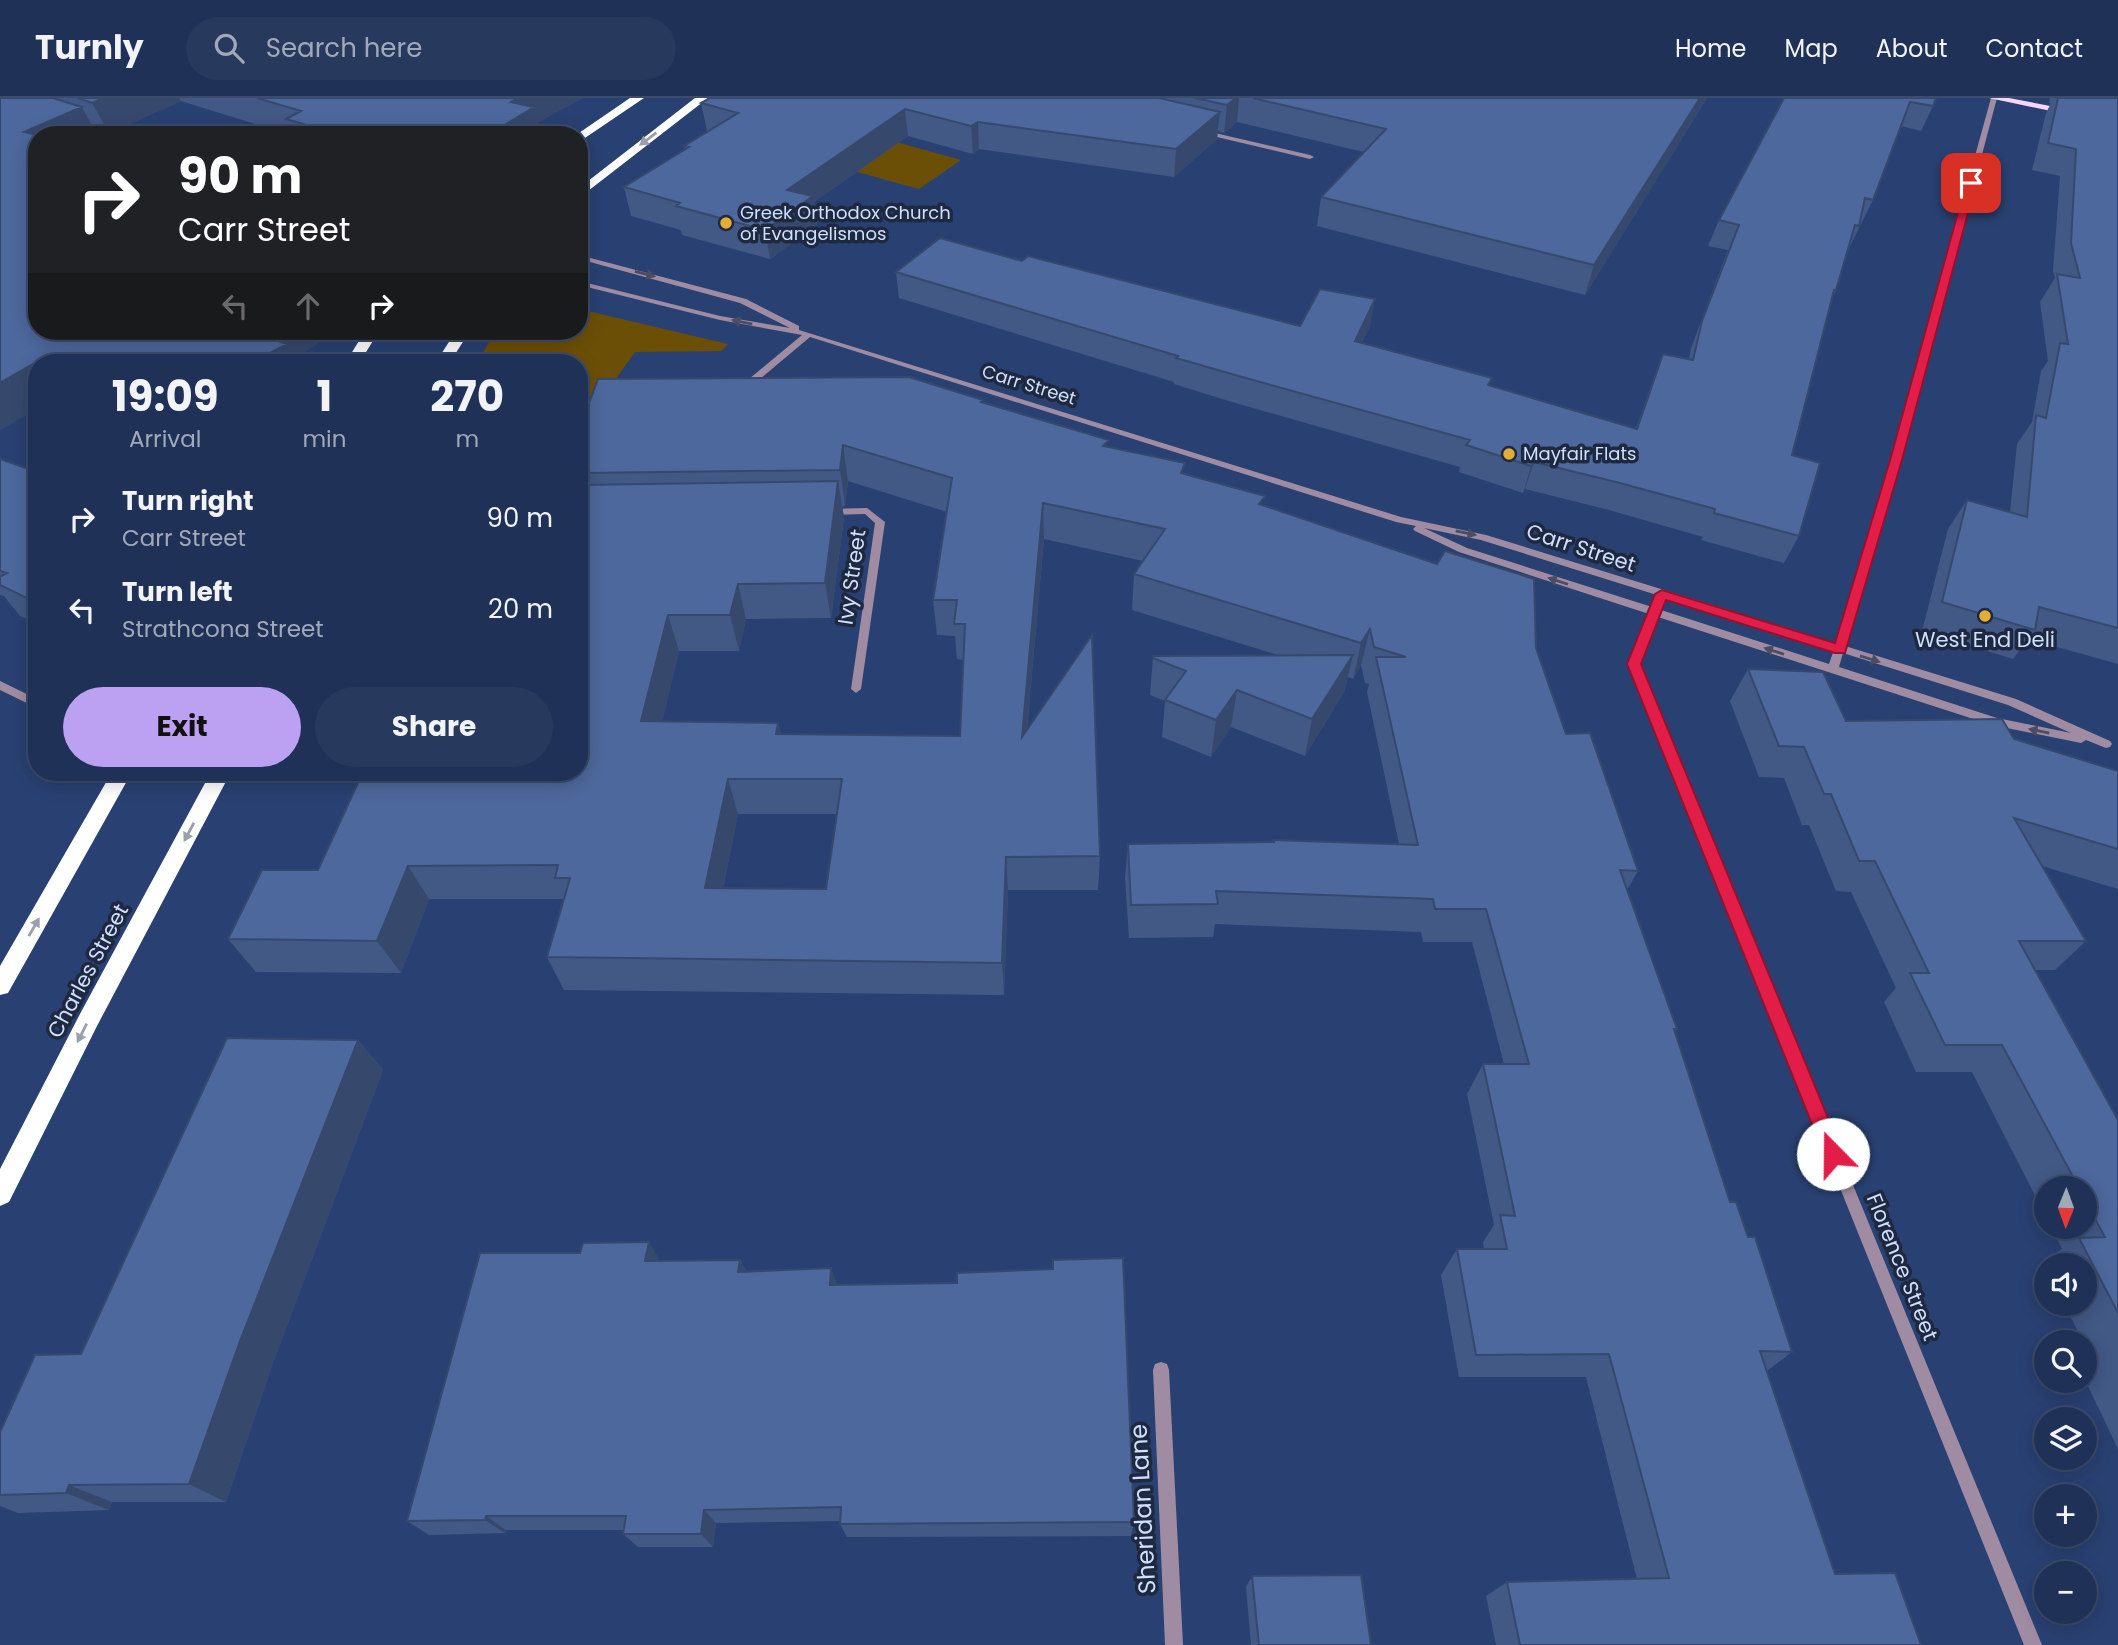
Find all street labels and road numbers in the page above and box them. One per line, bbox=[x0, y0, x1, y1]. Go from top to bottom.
street label: Carr Street bbox=[979, 358, 1079, 411]
street label: Carr Street bbox=[1523, 516, 1639, 579]
street label: Ivy Street bbox=[830, 527, 873, 626]
street label: Charles Street bbox=[40, 899, 135, 1043]
street label: Florence Street bbox=[1860, 1189, 1945, 1345]
street label: Sheridan Lane bbox=[1122, 1423, 1163, 1595]

